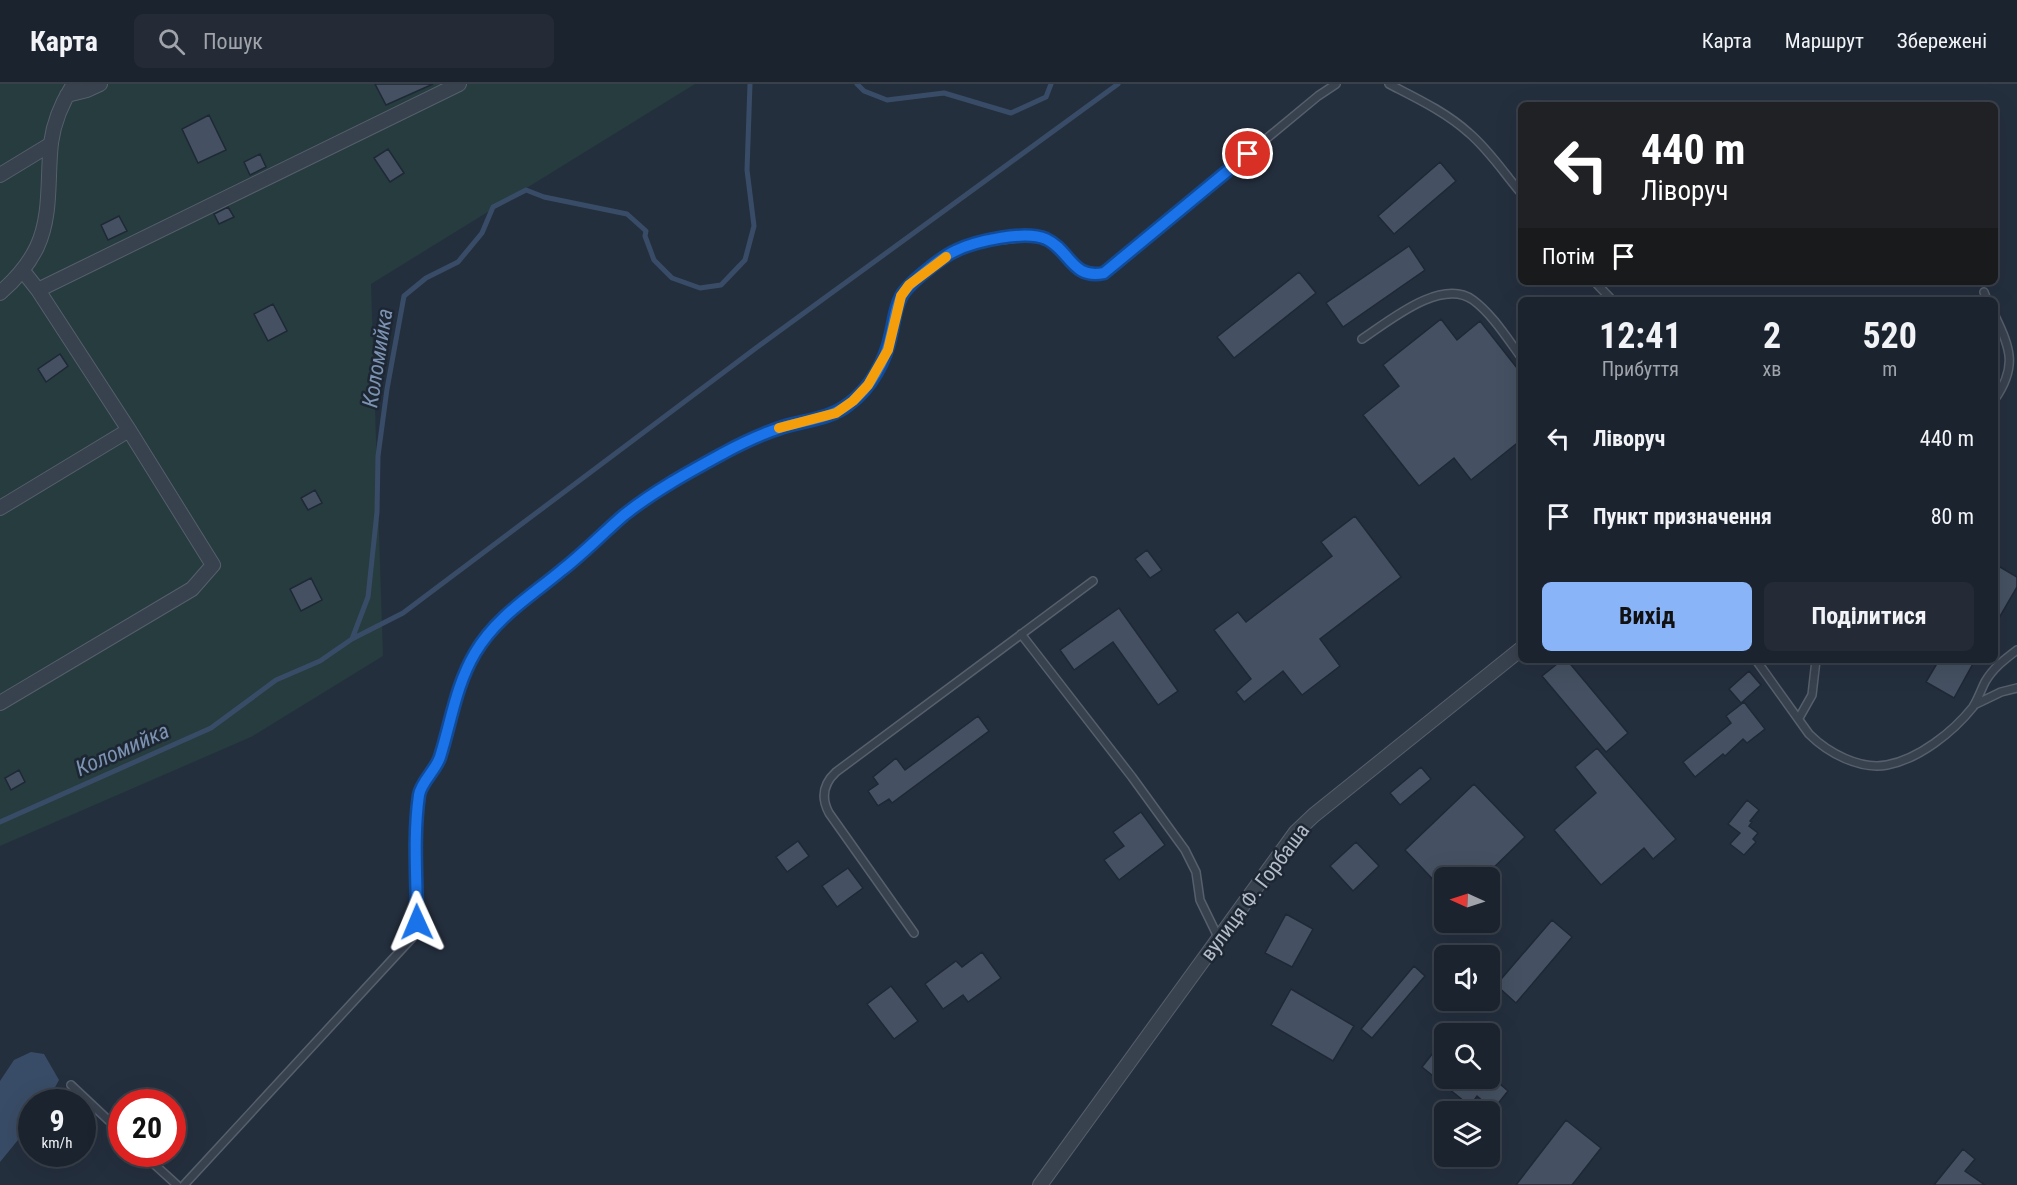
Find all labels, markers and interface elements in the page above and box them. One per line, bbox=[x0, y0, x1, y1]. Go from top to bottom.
search box bbox=[134, 14, 554, 68]
text: Карта bbox=[30, 25, 98, 58]
icon: search bbox=[155, 25, 188, 58]
text: Пошук bbox=[203, 29, 263, 54]
text: Карта bbox=[1702, 29, 1752, 53]
text: Маршрут bbox=[1785, 29, 1864, 53]
text: Збережені bbox=[1897, 29, 1987, 53]
text: 440 m bbox=[1641, 125, 1746, 174]
icon: left bbox=[1542, 126, 1620, 204]
pin bbox=[1222, 128, 1273, 179]
icon: arrive bbox=[1231, 137, 1264, 170]
text: Ліворуч bbox=[1641, 175, 1728, 207]
icon: arrive bbox=[1607, 240, 1640, 273]
text: Потім bbox=[1542, 244, 1595, 269]
water label: Коломийка bbox=[357, 307, 398, 409]
text: 12:41 bbox=[1599, 315, 1682, 357]
text: 2 bbox=[1763, 315, 1781, 357]
text: 520 bbox=[1862, 315, 1917, 357]
text: Прибуття bbox=[1602, 357, 1679, 381]
text: хв bbox=[1763, 357, 1781, 381]
text: m bbox=[1882, 357, 1897, 381]
icon: left bbox=[1542, 422, 1575, 455]
text: Ліворуч bbox=[1593, 426, 1665, 451]
text: 440 m bbox=[1920, 426, 1974, 451]
icon: arrive bbox=[1542, 500, 1575, 533]
text: Пункт призначення bbox=[1593, 504, 1772, 529]
text: 80 m bbox=[1931, 504, 1974, 529]
button: Вихід bbox=[1542, 582, 1752, 651]
button: Поділитися bbox=[1764, 582, 1974, 651]
water label: Коломийка bbox=[72, 718, 173, 781]
street label: вулиця Ф. Горбаша bbox=[1196, 819, 1314, 965]
north arrow bbox=[1434, 867, 1500, 933]
map controls bbox=[1434, 867, 1500, 1167]
position arrow bbox=[385, 890, 449, 954]
button: sound bbox=[1434, 945, 1500, 1011]
button: search bbox=[1434, 1023, 1500, 1089]
speed limit sign: 20 bbox=[108, 1089, 186, 1167]
button: layers bbox=[1434, 1101, 1500, 1167]
text: 9 bbox=[49, 1103, 65, 1138]
text: km/h bbox=[42, 1134, 72, 1152]

